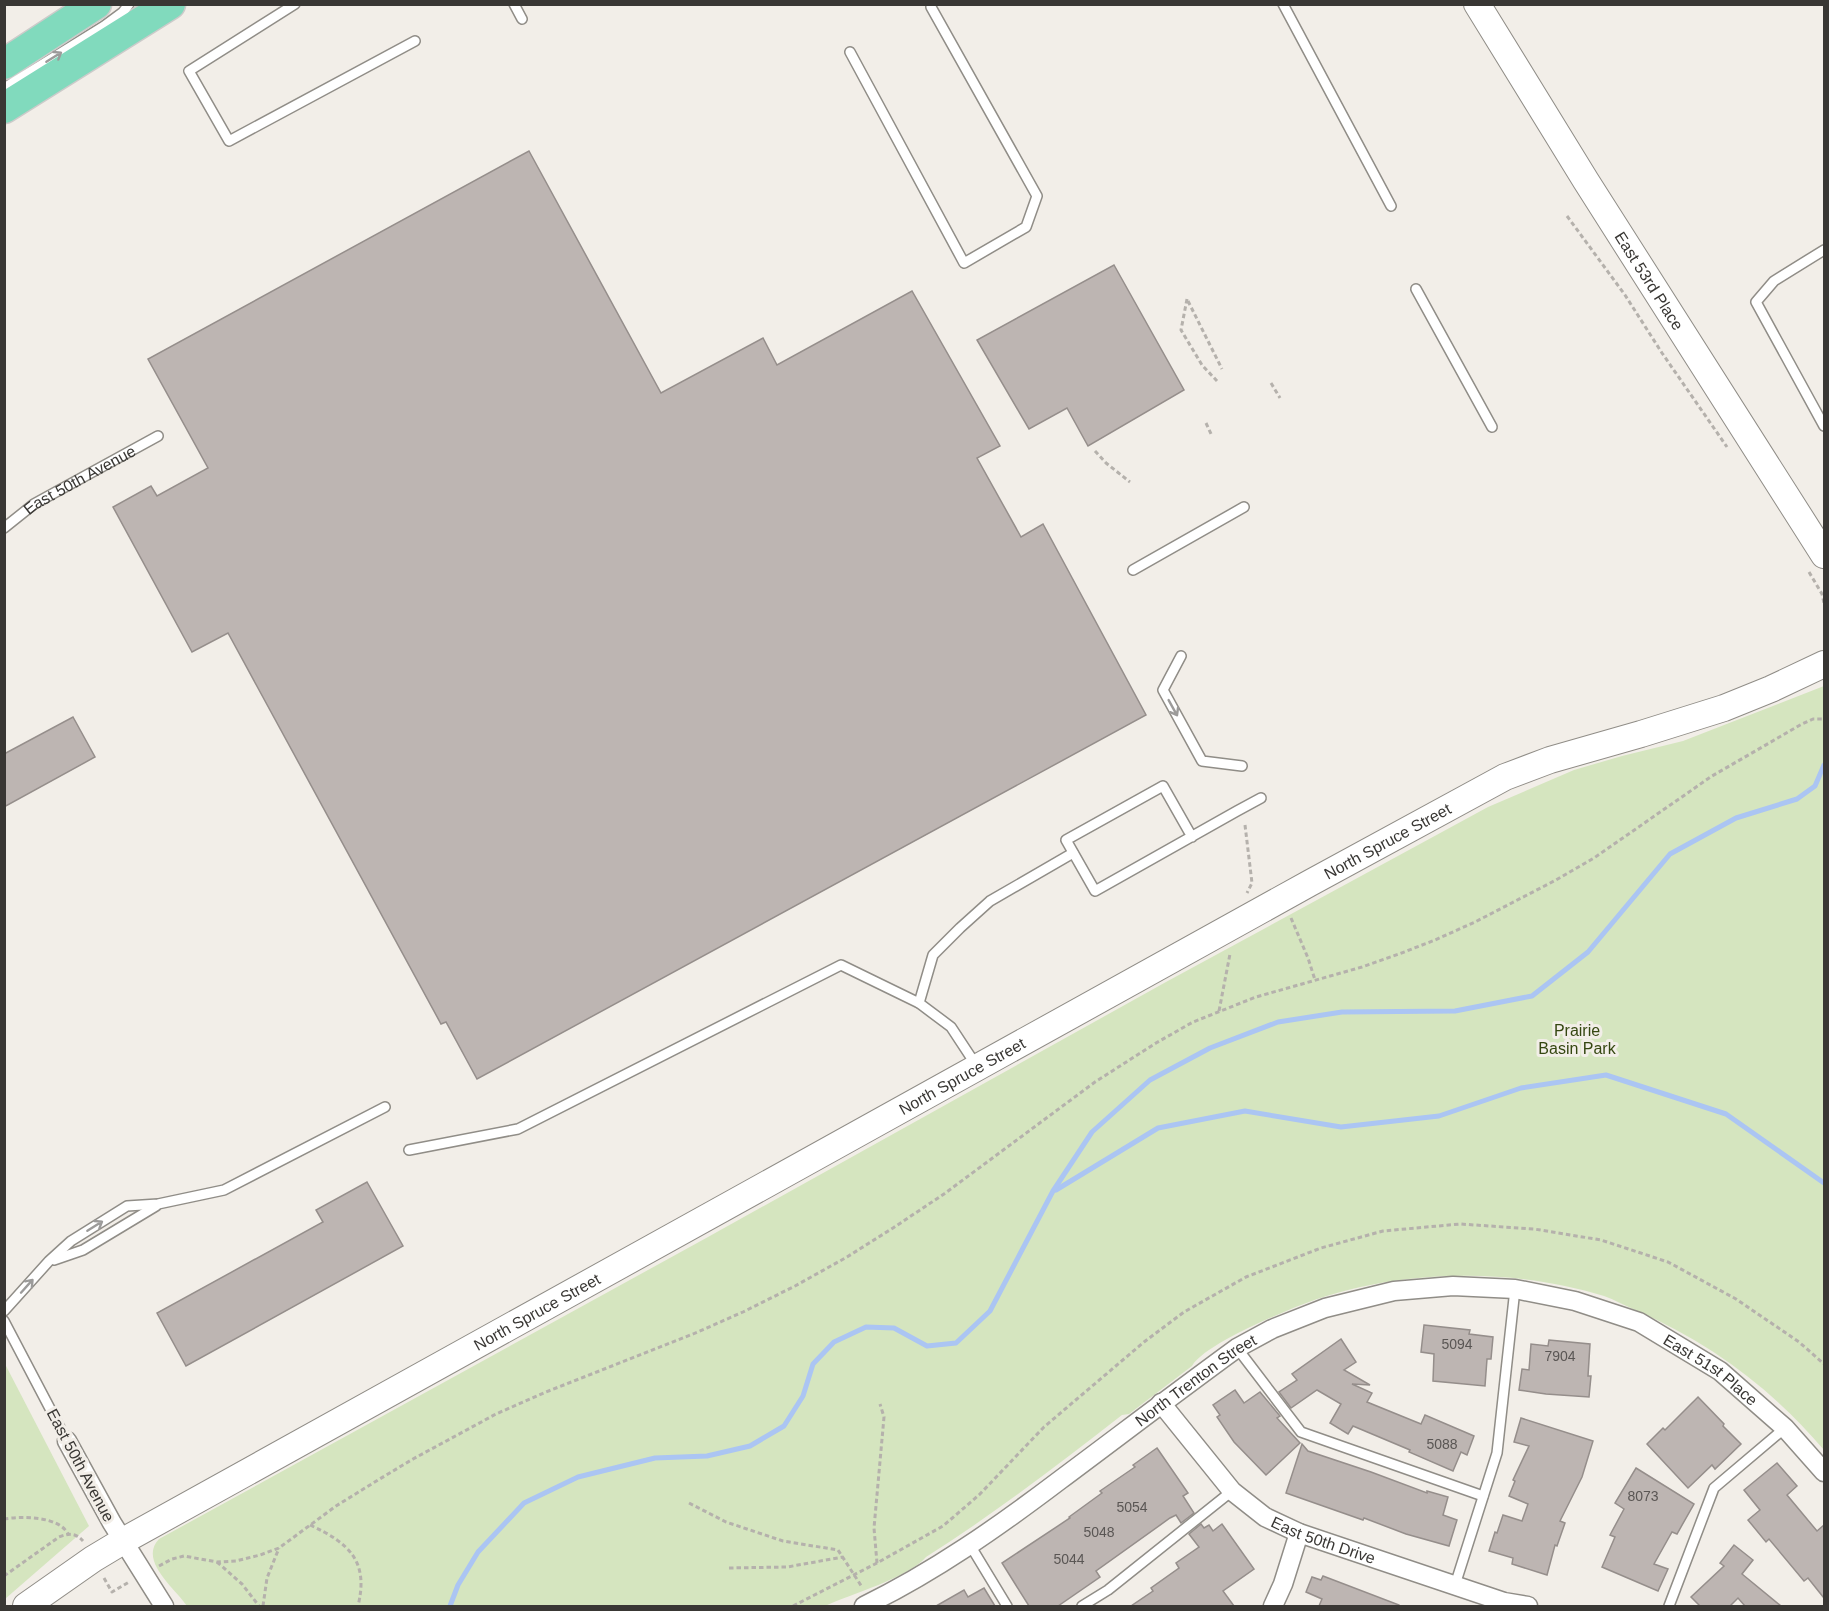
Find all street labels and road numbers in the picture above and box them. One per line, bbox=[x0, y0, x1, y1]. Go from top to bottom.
street label: East 53rd Place bbox=[1611, 229, 1687, 333]
street label: East 50th Avenue bbox=[20, 442, 139, 518]
street label: North Spruce Street bbox=[1321, 800, 1454, 883]
street label: North Spruce Street bbox=[896, 1034, 1029, 1118]
street label: North Spruce Street bbox=[471, 1270, 604, 1354]
street label: North Trenton Street bbox=[1132, 1331, 1260, 1430]
street label: East 51st Place bbox=[1660, 1331, 1761, 1409]
street label: East 50th Avenue bbox=[44, 1406, 117, 1525]
street label: East 50th Drive bbox=[1269, 1513, 1378, 1567]

